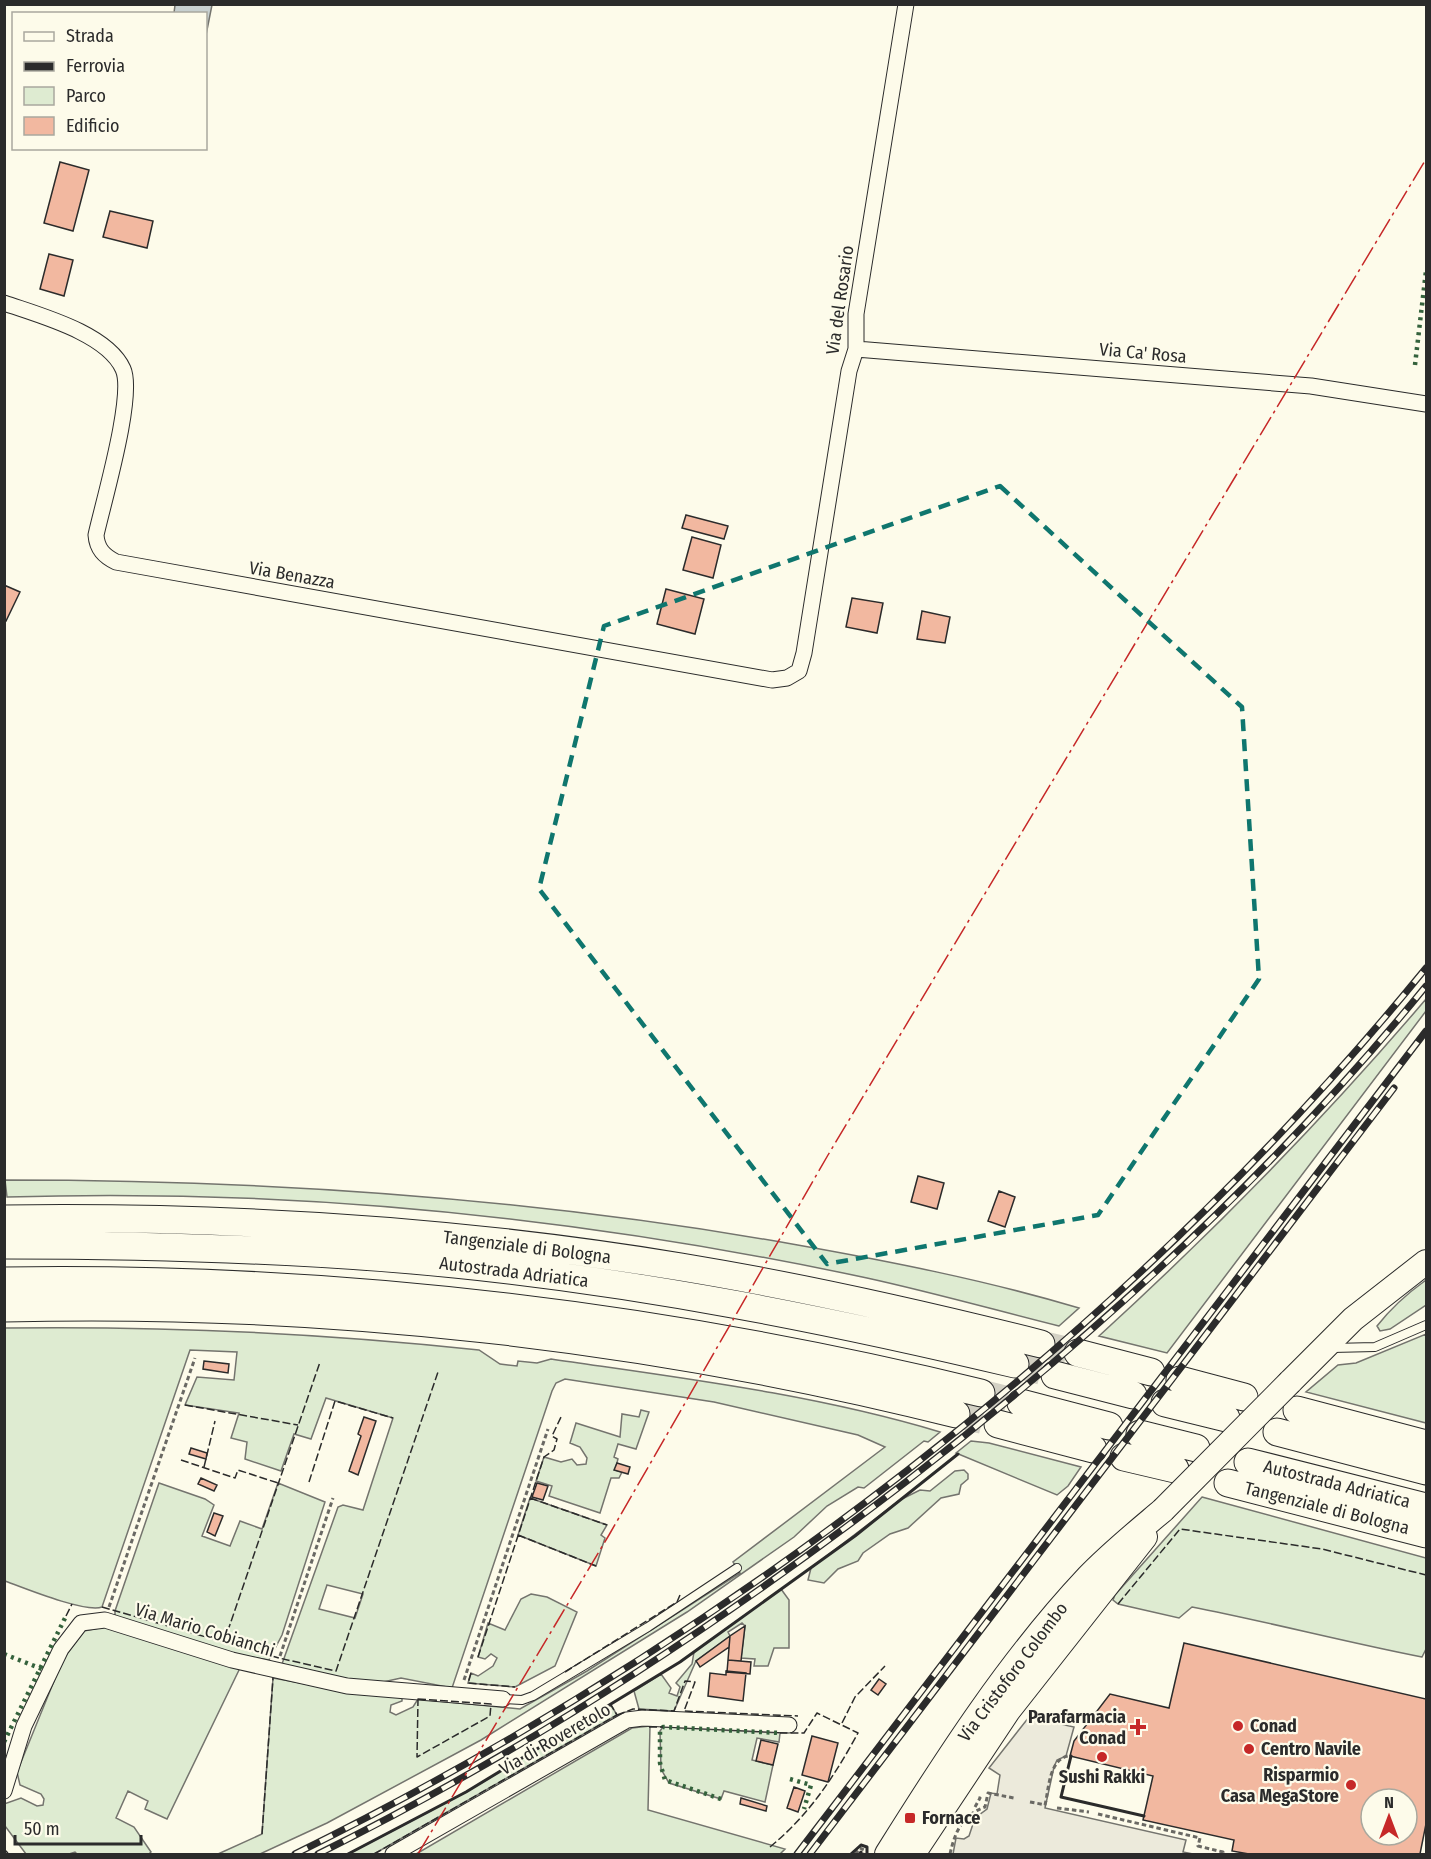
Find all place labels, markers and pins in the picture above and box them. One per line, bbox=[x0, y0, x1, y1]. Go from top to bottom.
place label: Parafarmacia Conad bbox=[1028, 1706, 1126, 1749]
place label: Conad bbox=[1250, 1715, 1297, 1737]
marker: Conad bbox=[1231, 1719, 1245, 1733]
marker: Parafarmacia Conad bbox=[1131, 1720, 1145, 1734]
place label: Centro Navile bbox=[1261, 1738, 1361, 1760]
marker: Centro Navile bbox=[1242, 1742, 1256, 1756]
marker: Sushi Rakki bbox=[1095, 1750, 1109, 1764]
place label: Risparmio Casa MegaStore bbox=[1221, 1764, 1339, 1807]
place label: Sushi Rakki bbox=[1059, 1766, 1145, 1788]
marker: Risparmio Casa MegaStore bbox=[1344, 1778, 1358, 1792]
place label: Fornace bbox=[922, 1807, 981, 1829]
marker: Fornace bbox=[903, 1811, 917, 1825]

